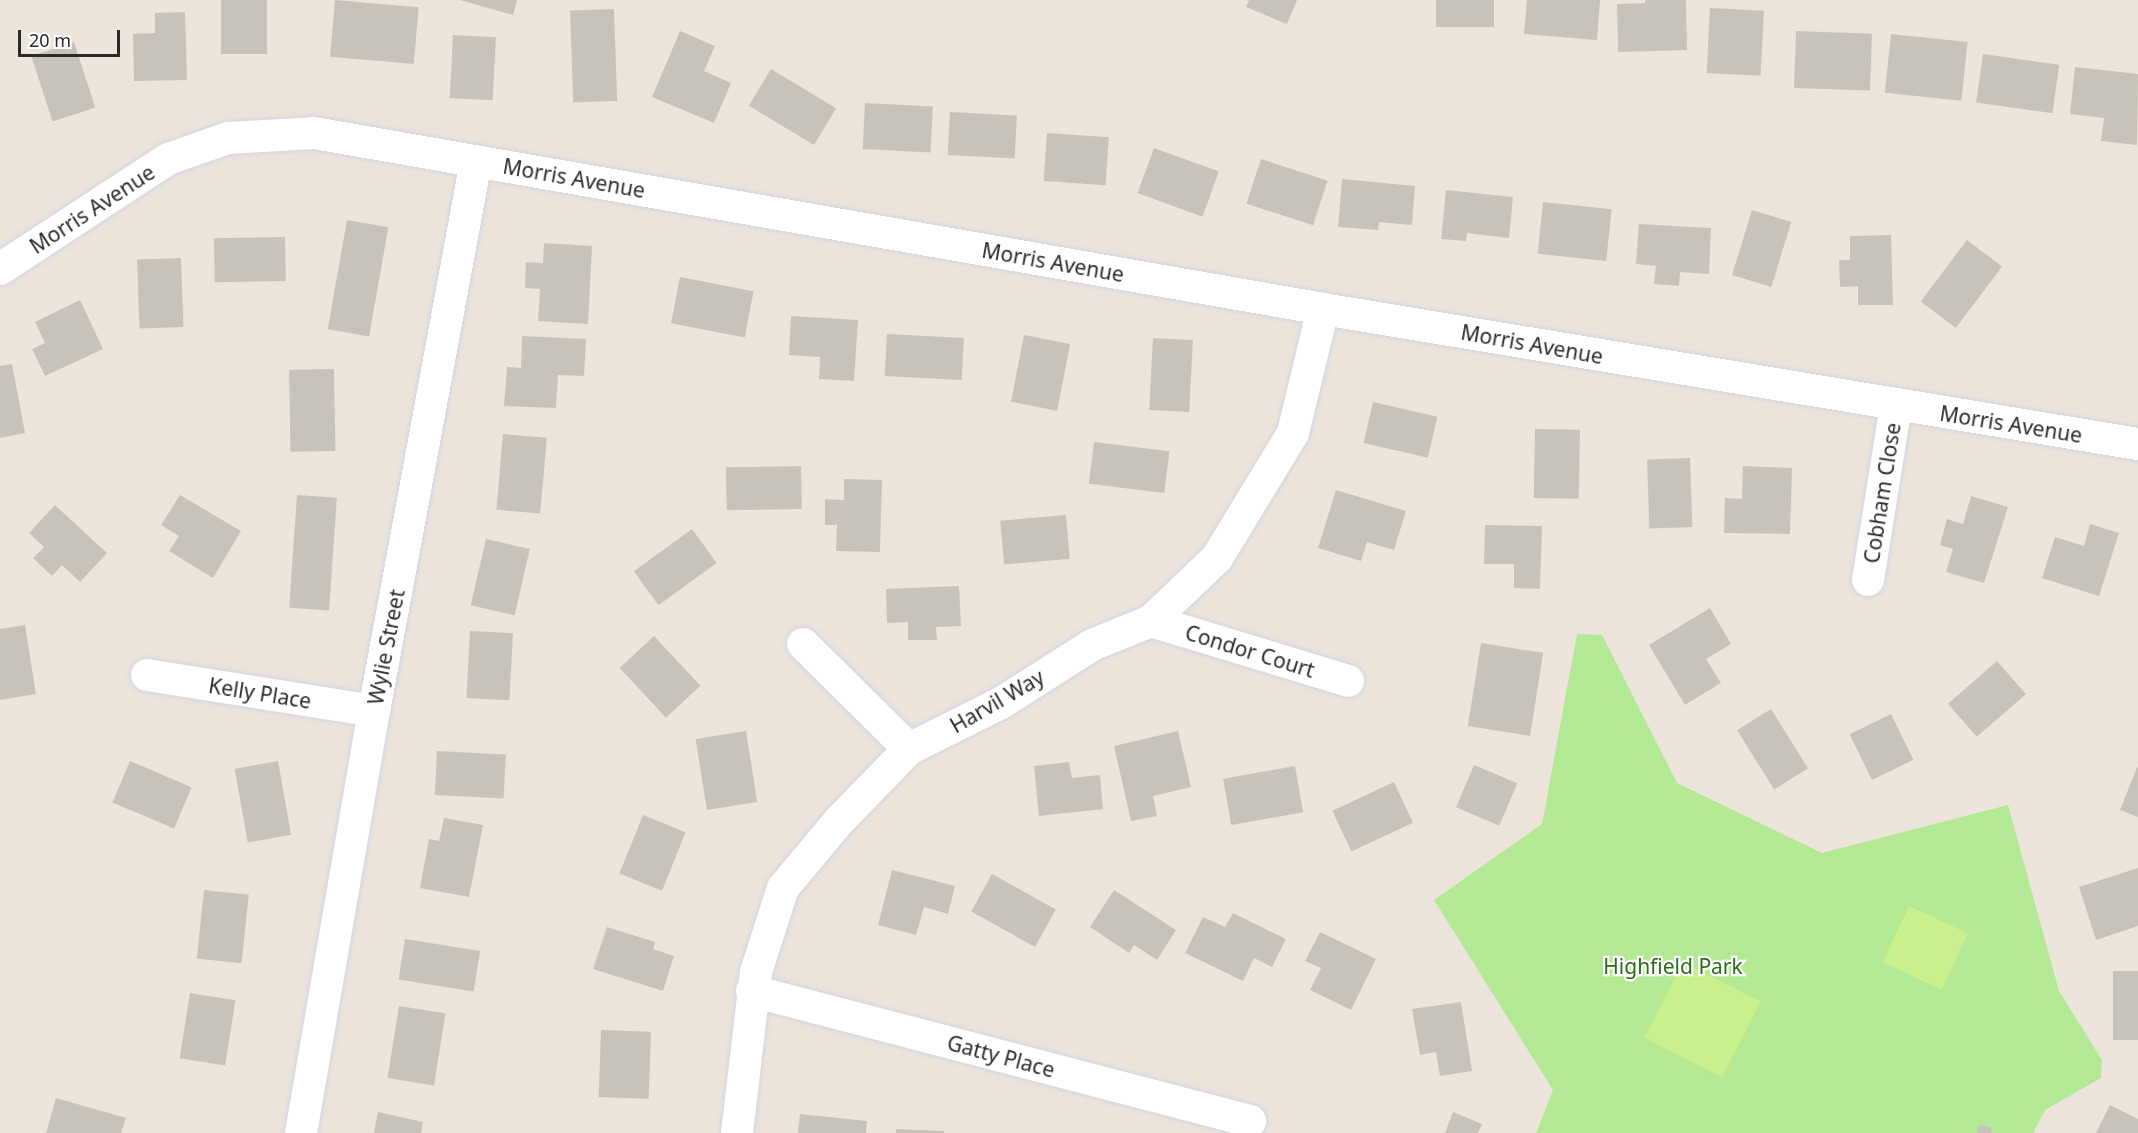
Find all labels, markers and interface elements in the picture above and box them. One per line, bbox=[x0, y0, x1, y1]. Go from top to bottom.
scale bar bbox=[21, 18, 123, 56]
text: 20 m bbox=[29, 28, 71, 52]
street label: Morris Avenue bbox=[501, 153, 647, 203]
street label: Morris Avenue bbox=[25, 159, 159, 259]
street label: Morris Avenue bbox=[980, 237, 1126, 287]
street label: Morris Avenue bbox=[1459, 319, 1605, 369]
street label: Morris Avenue bbox=[1938, 400, 2084, 448]
street label: Cobham Close bbox=[1858, 421, 1906, 565]
street label: Wylie Street bbox=[362, 587, 410, 707]
street label: Condor Court bbox=[1182, 619, 1318, 683]
street label: Harvil Way bbox=[945, 664, 1049, 738]
street label: Kelly Place bbox=[207, 672, 313, 714]
park label: Highfield Park bbox=[1603, 953, 1743, 979]
street label: Gatty Place bbox=[945, 1030, 1057, 1082]

